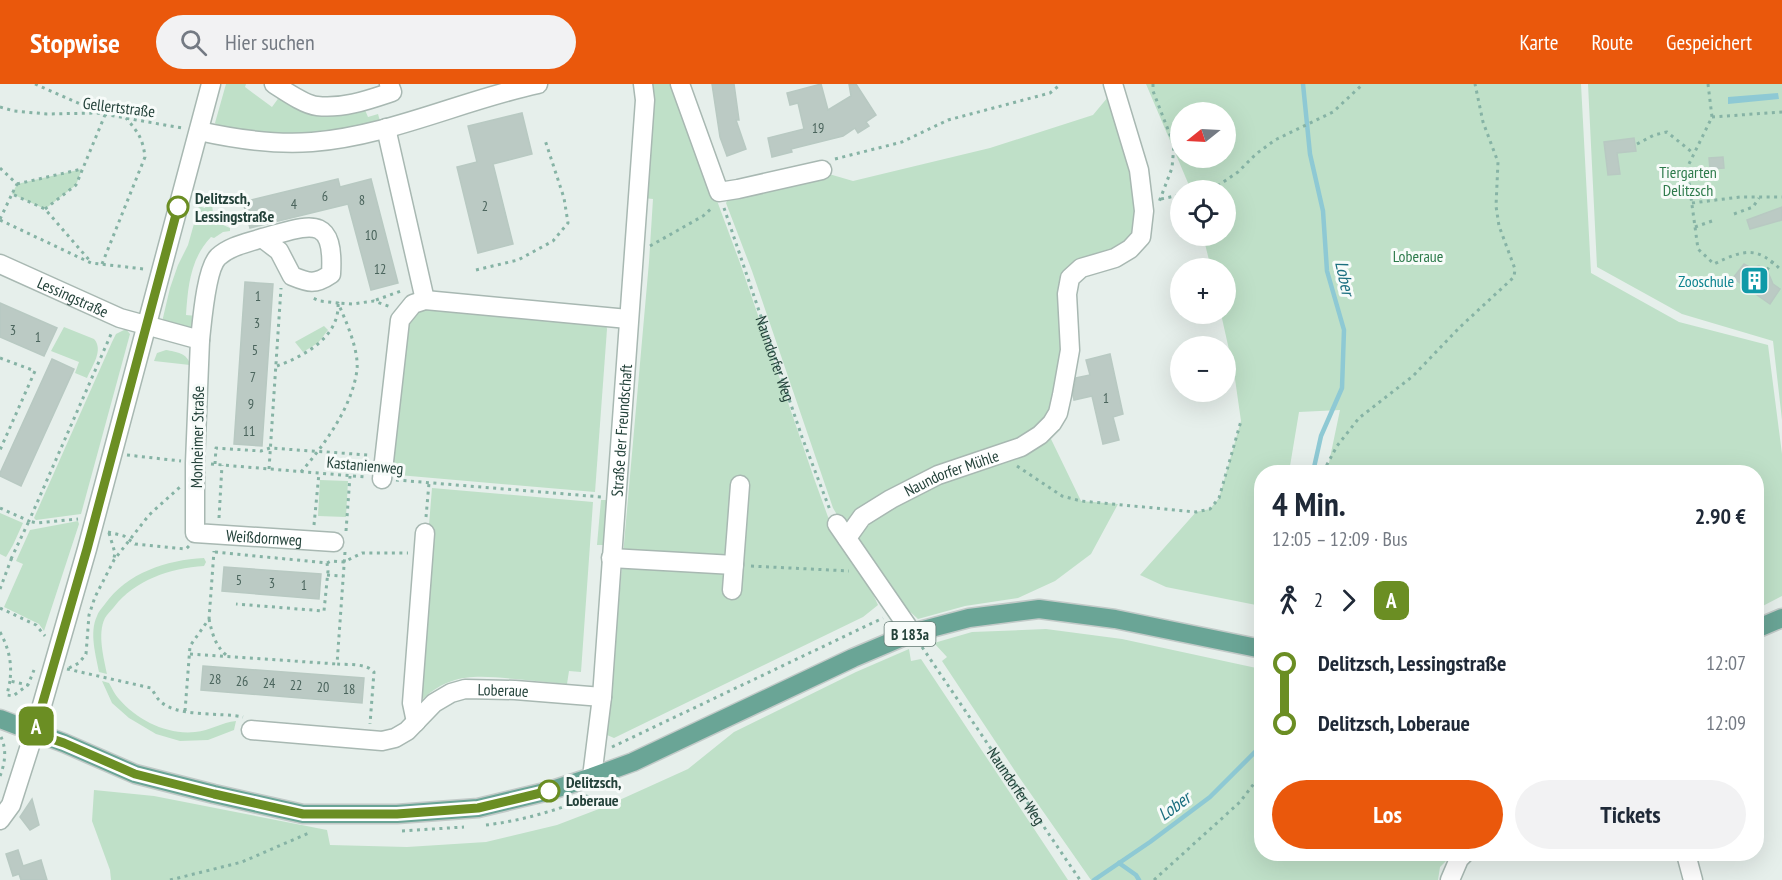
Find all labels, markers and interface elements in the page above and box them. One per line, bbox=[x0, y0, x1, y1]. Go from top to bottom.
search box bbox=[156, 15, 576, 69]
text: Stopwise bbox=[30, 24, 120, 61]
icon: search bbox=[177, 26, 210, 59]
text: Hier suchen bbox=[225, 28, 315, 56]
text: Karte bbox=[1520, 29, 1558, 56]
text: Route bbox=[1591, 29, 1633, 56]
text: Gespeichert bbox=[1666, 29, 1752, 56]
street label: Gellertstraße bbox=[82, 93, 156, 121]
north arrow bbox=[1170, 102, 1236, 168]
map controls bbox=[1170, 102, 1236, 402]
house number: 19 bbox=[812, 119, 824, 137]
park label: Tiergarten Delitzsch bbox=[1659, 162, 1717, 200]
button: locate bbox=[1170, 180, 1236, 246]
house number: 6 bbox=[322, 187, 328, 205]
place label: Delitzsch, Lessingstraße bbox=[195, 188, 274, 226]
house number: 8 bbox=[359, 191, 365, 209]
house number: 4 bbox=[291, 195, 298, 213]
marker: Delitzsch, Lessingstraße bbox=[167, 196, 189, 218]
house number: 2 bbox=[482, 197, 488, 215]
house number: 10 bbox=[365, 226, 377, 244]
park label: Loberaue bbox=[1393, 246, 1443, 266]
button: + bbox=[1170, 258, 1236, 324]
water label: Lober bbox=[1330, 259, 1360, 300]
house number: 12 bbox=[374, 260, 386, 278]
building icon: Zooschule bbox=[1739, 265, 1771, 297]
place label: Zooschule bbox=[1678, 271, 1734, 291]
street label: Lessingstraße bbox=[34, 272, 112, 322]
house number: 1 bbox=[255, 287, 261, 305]
street label: Naundorfer Weg bbox=[751, 313, 799, 404]
house number: 3 bbox=[254, 314, 260, 332]
house number: 3 bbox=[10, 321, 16, 339]
house number: 1 bbox=[35, 328, 41, 346]
button: − bbox=[1170, 336, 1236, 402]
house number: 5 bbox=[252, 341, 258, 359]
street label: Straße der Freundschaft bbox=[606, 363, 636, 497]
house number: 7 bbox=[250, 368, 256, 386]
street label: Monheimer Straße bbox=[186, 386, 208, 488]
house number: 1 bbox=[1103, 389, 1109, 407]
house number: 9 bbox=[248, 395, 254, 413]
house number: 11 bbox=[243, 422, 255, 440]
street label: Naundorfer Mühle bbox=[901, 445, 1001, 501]
street label: Kastanienweg bbox=[326, 452, 404, 478]
text: 4 Min. bbox=[1272, 482, 1346, 525]
text: 2.90 € bbox=[1695, 502, 1746, 530]
street label: Weißdornweg bbox=[226, 525, 303, 550]
text: 12:05 – 12:09 · Bus bbox=[1272, 526, 1407, 552]
house number: 5 bbox=[236, 571, 242, 589]
house number: 3 bbox=[269, 574, 275, 592]
house number: 1 bbox=[301, 576, 307, 594]
icon: walk bbox=[1272, 584, 1305, 617]
icon: forward bbox=[1332, 584, 1365, 617]
text: 2 bbox=[1314, 587, 1323, 613]
text: A bbox=[1386, 587, 1397, 614]
road number: B 183a bbox=[884, 622, 936, 646]
text: Delitzsch, Lessingstraße bbox=[1318, 649, 1506, 677]
text: 12:07 bbox=[1706, 650, 1746, 676]
house number: 28 bbox=[209, 670, 221, 688]
house number: 26 bbox=[236, 672, 248, 690]
house number: 24 bbox=[263, 674, 276, 692]
house number: 22 bbox=[290, 676, 302, 694]
house number: 20 bbox=[317, 678, 329, 696]
street label: Loberaue bbox=[478, 679, 529, 701]
house number: 18 bbox=[343, 680, 355, 698]
line badge: A bbox=[16, 706, 56, 746]
text: Delitzsch, Loberaue bbox=[1318, 709, 1470, 737]
text: 12:09 bbox=[1706, 710, 1746, 736]
text: A bbox=[31, 713, 41, 740]
street label: Naundorfer Weg bbox=[983, 744, 1050, 828]
place label: Delitzsch, Loberaue bbox=[566, 772, 622, 810]
marker: Delitzsch, Loberaue bbox=[538, 780, 560, 802]
button: Los bbox=[1272, 780, 1503, 849]
button: Tickets bbox=[1515, 780, 1746, 849]
water label: Lober bbox=[1153, 785, 1197, 825]

